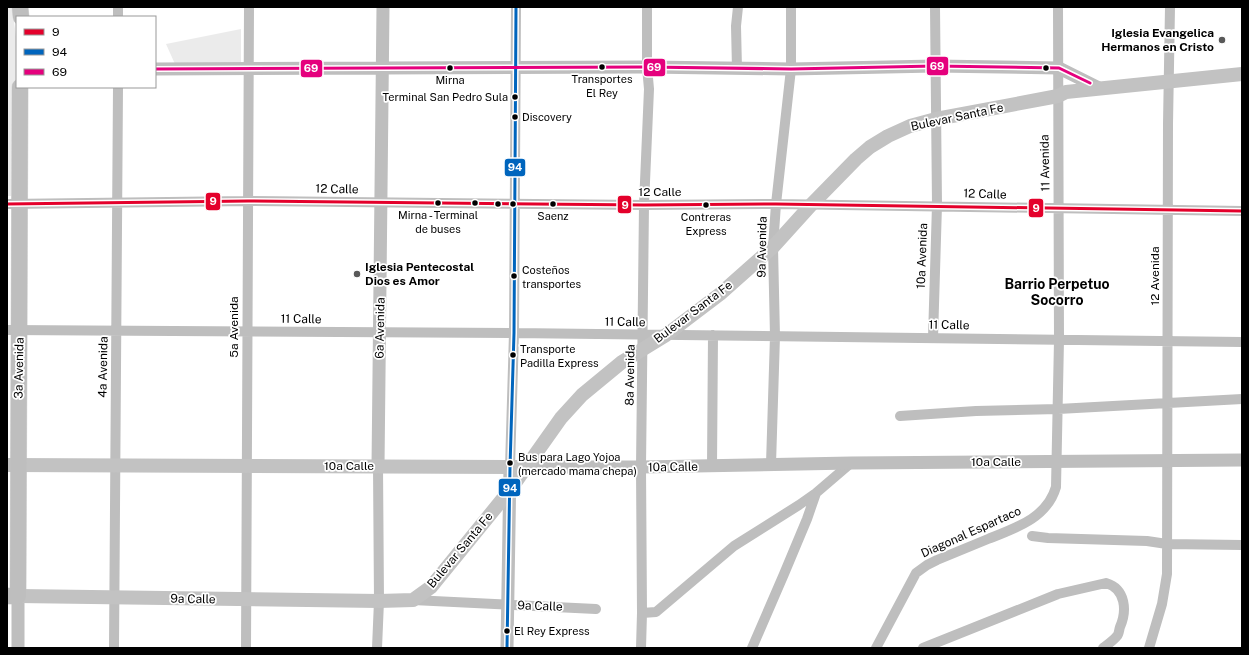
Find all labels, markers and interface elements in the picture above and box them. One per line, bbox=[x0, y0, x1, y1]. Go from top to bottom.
legend bbox=[16, 16, 156, 88]
text: 9 bbox=[52, 25, 60, 39]
place label: Iglesia Evangelica Hermanos en Cristo bbox=[1101, 26, 1214, 54]
marker: Iglesia Evangelica Hermanos en Cristo bbox=[1217, 35, 1227, 45]
text: 94 bbox=[52, 45, 67, 59]
line badge: 69 bbox=[926, 56, 949, 76]
line badge: 69 bbox=[643, 58, 666, 77]
line badge: 69 bbox=[300, 59, 323, 78]
text: 69 bbox=[930, 60, 944, 72]
text: 69 bbox=[647, 61, 661, 73]
text: 69 bbox=[304, 62, 318, 74]
marker: Transportes El Rey bbox=[597, 62, 607, 72]
marker: Mirna bbox=[445, 63, 455, 73]
unlabelled marker bbox=[1041, 63, 1051, 73]
text: 69 bbox=[52, 65, 67, 79]
place label: Transportes El Rey bbox=[571, 73, 633, 99]
place label: Mirna bbox=[435, 74, 465, 86]
place label: Terminal San Pedro Sula bbox=[383, 91, 508, 103]
marker: Terminal San Pedro Sula bbox=[510, 92, 520, 102]
street label: Bulevar Santa Fe bbox=[909, 100, 1005, 134]
place label: Discovery bbox=[522, 111, 572, 123]
marker: Discovery bbox=[510, 112, 520, 122]
street label: 11 Avenida bbox=[1038, 134, 1052, 192]
line badge: 94 bbox=[504, 158, 526, 177]
text: 94 bbox=[508, 161, 522, 173]
street label: 12 Calle bbox=[315, 182, 359, 196]
street label: 12 Calle bbox=[638, 185, 682, 199]
street label: 12 Calle bbox=[963, 186, 1007, 202]
line badge: 9 bbox=[205, 192, 221, 211]
text: 9 bbox=[209, 195, 217, 207]
line badge: 9 bbox=[617, 195, 632, 214]
marker: Mirna - Terminal de buses bbox=[433, 198, 443, 208]
unlabelled marker bbox=[470, 198, 480, 208]
line badge: 9 bbox=[1028, 198, 1044, 218]
unlabelled marker bbox=[493, 199, 503, 209]
unlabelled marker bbox=[508, 199, 518, 209]
marker: Saenz bbox=[548, 199, 558, 209]
text: 9 bbox=[621, 199, 629, 211]
marker: Contreras Express bbox=[701, 200, 711, 210]
text: 9 bbox=[1032, 202, 1040, 214]
place label: Mirna - Terminal de buses bbox=[398, 209, 478, 235]
place label: Saenz bbox=[537, 210, 569, 222]
place label: Contreras Express bbox=[681, 211, 732, 237]
street label: 9a Avenida bbox=[754, 216, 770, 278]
street label: 10a Avenida bbox=[914, 223, 930, 289]
street label: 12 Avenida bbox=[1148, 246, 1162, 306]
place label: Iglesia Pentecostal Dios es Amor bbox=[365, 260, 474, 288]
place label: Costeños transportes bbox=[522, 264, 582, 290]
marker: Iglesia Pentecostal Dios es Amor bbox=[352, 269, 362, 279]
marker: Costeños transportes bbox=[509, 271, 519, 281]
district label: Barrio Perpetuo Socorro bbox=[1004, 276, 1110, 308]
street label: Bulevar Santa Fe bbox=[651, 278, 735, 346]
street label: 5a Avenida bbox=[227, 296, 241, 358]
street label: 6a Avenida bbox=[372, 297, 388, 359]
street label: 11 Calle bbox=[280, 312, 322, 326]
street label: 11 Calle bbox=[604, 315, 646, 329]
street label: 11 Calle bbox=[928, 318, 970, 332]
street label: 4a Avenida bbox=[95, 336, 111, 398]
street label: 3a Avenida bbox=[11, 337, 27, 399]
place label: Transporte Padilla Express bbox=[520, 343, 599, 369]
street label: 8a Avenida bbox=[622, 344, 638, 406]
marker: Transporte Padilla Express bbox=[508, 350, 518, 360]
place label: Bus para Lago Yojoa (mercado mama chepa) bbox=[518, 451, 637, 477]
street label: 10a Calle bbox=[971, 455, 1021, 469]
marker: Bus para Lago Yojoa (mercado mama chepa) bbox=[505, 458, 515, 468]
street label: 10a Calle bbox=[324, 459, 374, 473]
street label: 10a Calle bbox=[648, 460, 698, 474]
line badge: 94 bbox=[498, 478, 521, 497]
text: 94 bbox=[503, 482, 517, 494]
street label: Diagonal Espartaco bbox=[919, 504, 1023, 560]
street label: Bulevar Santa Fe bbox=[424, 509, 496, 591]
street label: 9a Calle bbox=[170, 592, 216, 606]
street label: 9a Calle bbox=[517, 598, 563, 614]
place label: El Rey Express bbox=[514, 625, 590, 637]
marker: El Rey Express bbox=[502, 626, 512, 636]

